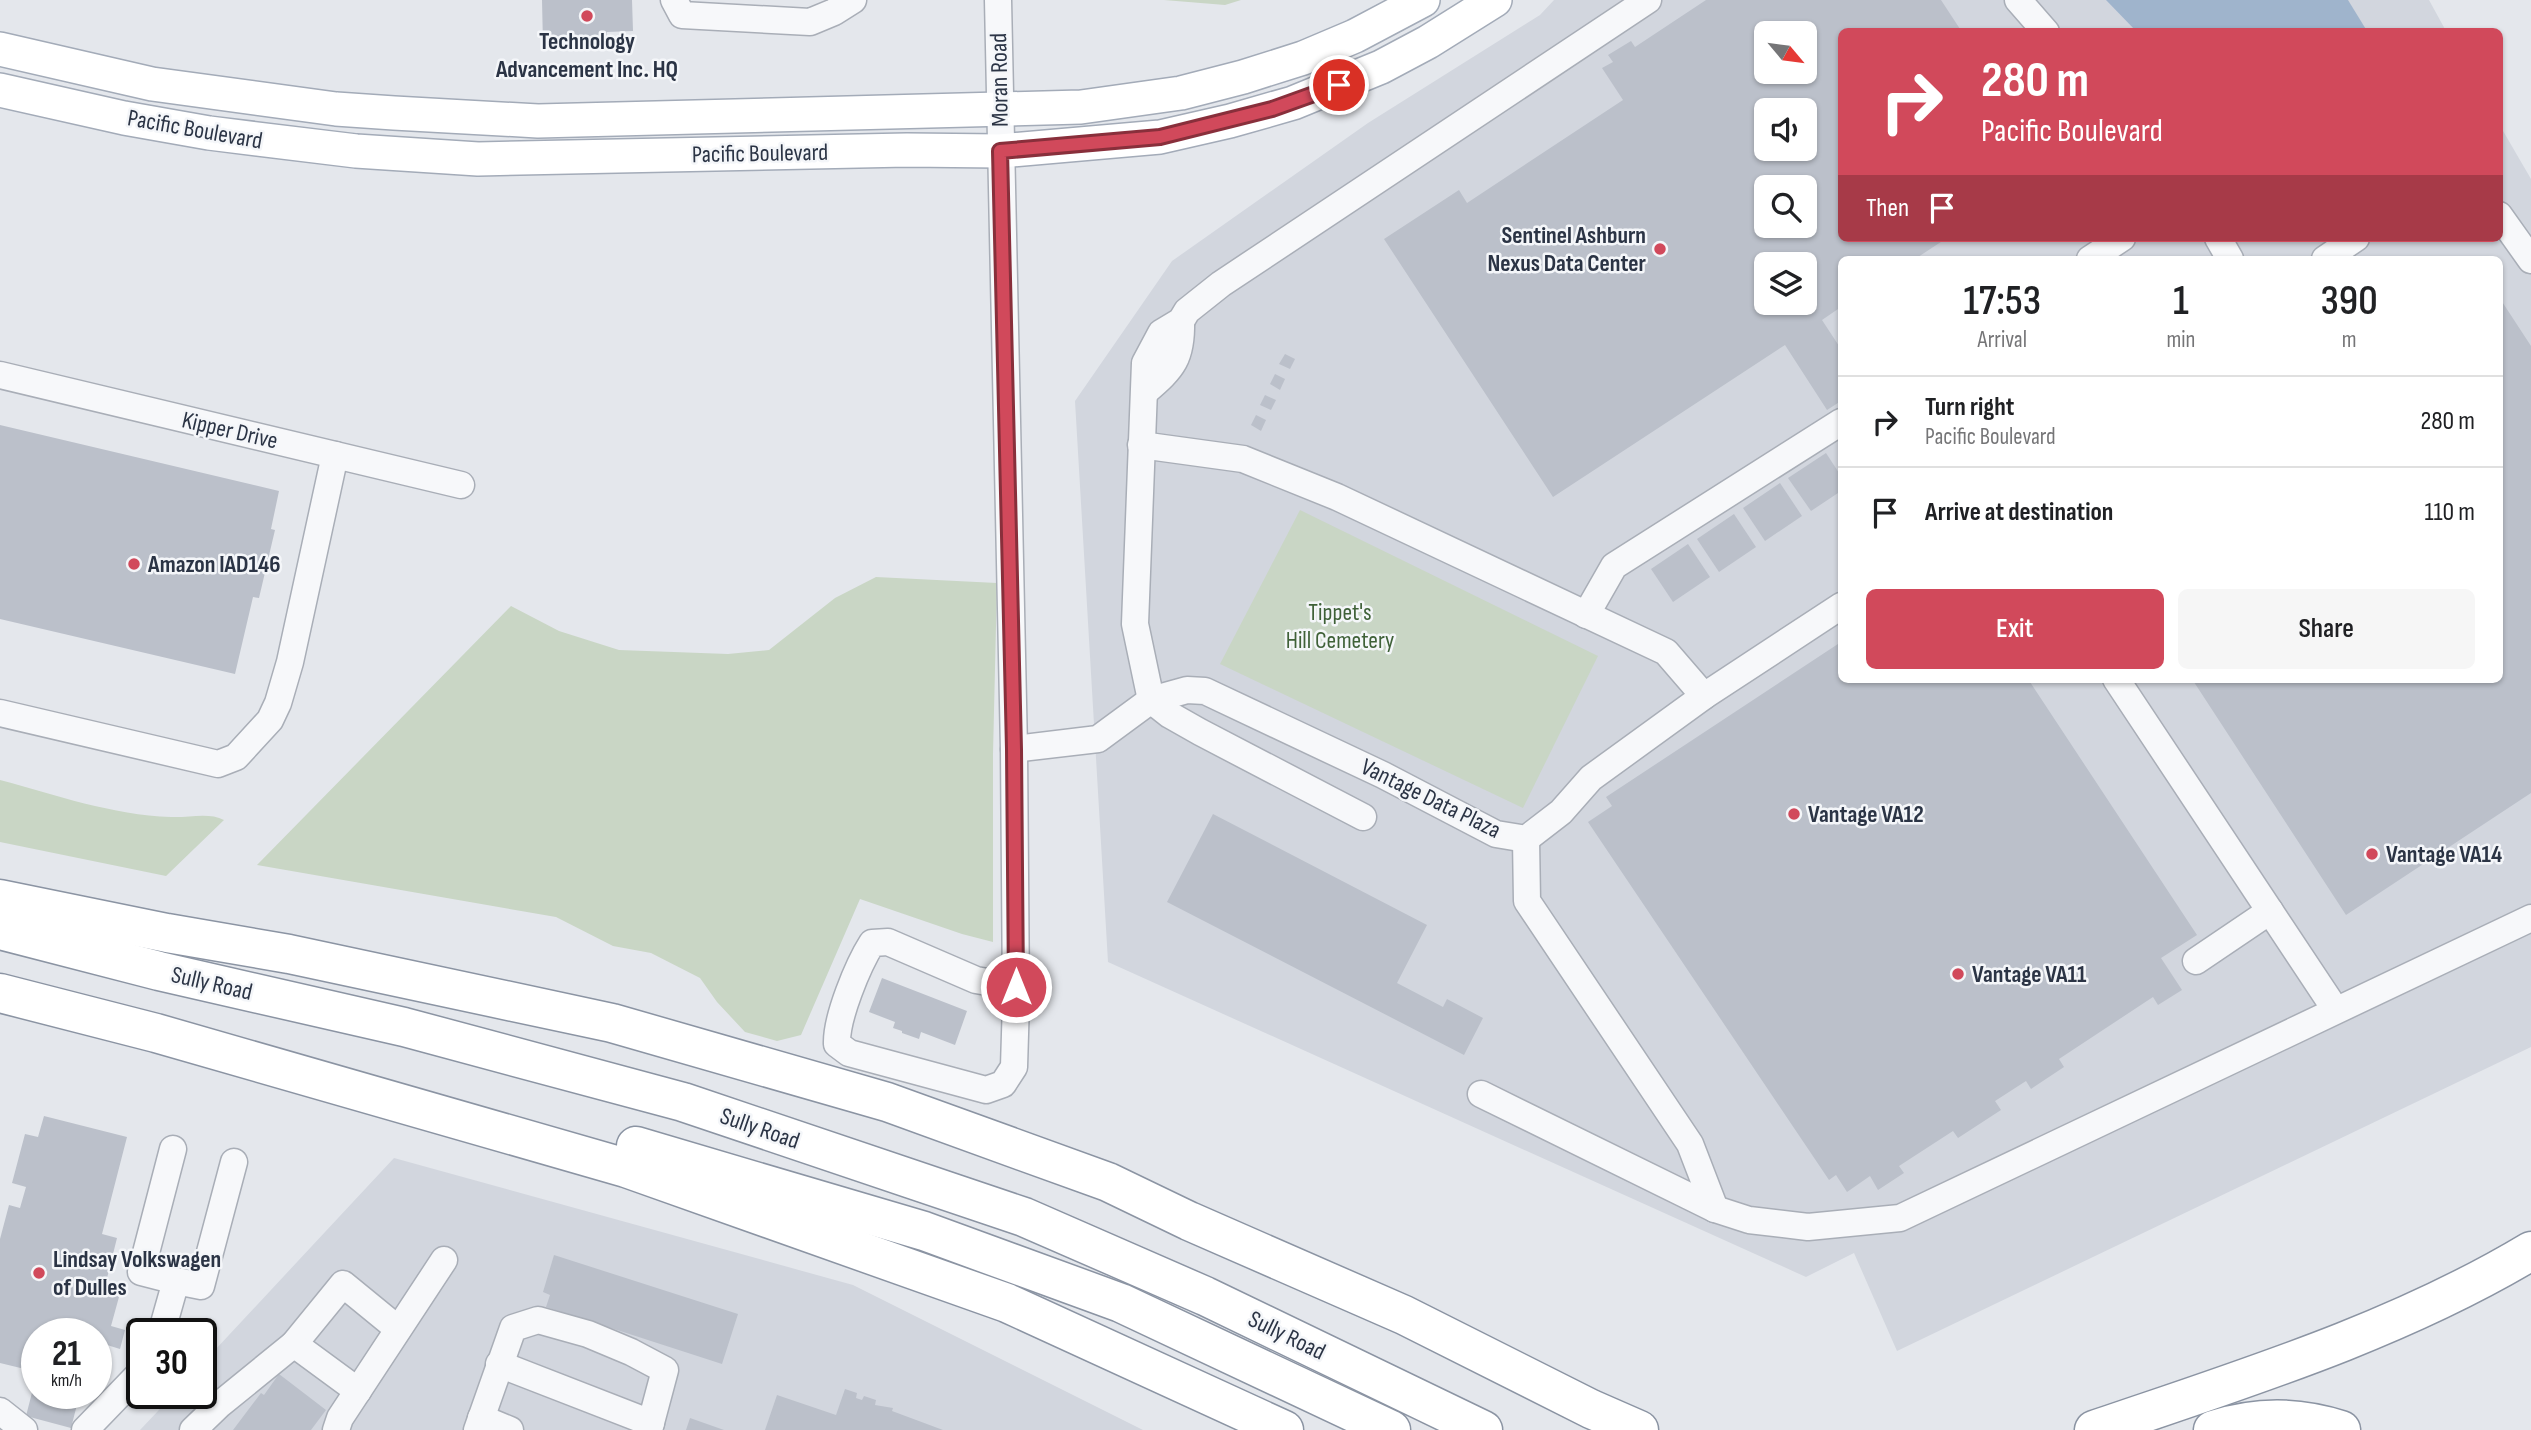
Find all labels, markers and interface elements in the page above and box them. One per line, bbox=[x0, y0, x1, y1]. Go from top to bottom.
marker: Technology Advancement Inc. HQ bbox=[579, 8, 595, 24]
north arrow bbox=[1754, 21, 1816, 84]
map controls bbox=[1754, 21, 1817, 315]
place label: Technology Advancement Inc. HQ bbox=[495, 27, 678, 84]
street label: Moran Road bbox=[984, 33, 1015, 127]
text: 280 m bbox=[1981, 52, 2089, 111]
pin bbox=[1309, 55, 1369, 115]
icon: right bbox=[1866, 56, 1957, 147]
icon: arrive bbox=[1320, 66, 1358, 104]
button: sound bbox=[1754, 98, 1817, 161]
street label: Pacific Boulevard bbox=[125, 103, 265, 156]
text: Pacific Boulevard bbox=[1981, 112, 2163, 151]
street label: Pacific Boulevard bbox=[692, 138, 828, 169]
button: search bbox=[1754, 175, 1817, 238]
icon: arrive bbox=[1923, 189, 1961, 227]
text: Then bbox=[1866, 193, 1909, 224]
place label: Sentinel Ashburn Nexus Data Center bbox=[1488, 221, 1647, 278]
marker: Sentinel Ashburn Nexus Data Center bbox=[1652, 241, 1668, 257]
button: layers bbox=[1754, 252, 1817, 315]
text: 17:53 bbox=[1963, 276, 2041, 327]
text: 1 bbox=[2173, 276, 2189, 327]
text: 390 bbox=[2321, 276, 2378, 327]
text: Arrival bbox=[1977, 326, 2027, 354]
text: min bbox=[2166, 326, 2195, 354]
text: m bbox=[2342, 326, 2357, 354]
text: Turn right bbox=[1925, 392, 2014, 423]
icon: right bbox=[1866, 403, 1904, 441]
street label: Kipper Drive bbox=[179, 405, 281, 456]
text: 280 m bbox=[2420, 406, 2475, 437]
text: Pacific Boulevard bbox=[1925, 423, 2056, 451]
icon: arrive bbox=[1866, 494, 1904, 532]
text: Arrive at destination bbox=[1925, 497, 2113, 528]
text: 110 m bbox=[2424, 497, 2475, 528]
place label: Amazon IAD146 bbox=[147, 550, 280, 579]
marker: Amazon IAD146 bbox=[126, 556, 142, 572]
button: Exit bbox=[1866, 589, 2164, 669]
button: Share bbox=[2178, 589, 2475, 669]
park label: Tippet's Hill Cemetery bbox=[1286, 598, 1394, 655]
street label: Vantage Data Plaza bbox=[1356, 752, 1505, 845]
place label: Vantage VA12 bbox=[1808, 800, 1924, 829]
marker: Vantage VA12 bbox=[1786, 806, 1802, 822]
place label: Vantage VA14 bbox=[2386, 840, 2502, 869]
marker: Vantage VA14 bbox=[2364, 846, 2380, 862]
position arrow bbox=[979, 950, 1053, 1024]
street label: Sully Road bbox=[169, 960, 255, 1007]
place label: Vantage VA11 bbox=[1972, 960, 2087, 989]
marker: Vantage VA11 bbox=[1950, 966, 1966, 982]
street label: Sully Road bbox=[716, 1101, 803, 1156]
place label: Lindsay Volkswagen of Dulles bbox=[53, 1245, 221, 1302]
marker: Lindsay Volkswagen of Dulles bbox=[31, 1265, 47, 1281]
street label: Sully Road bbox=[1243, 1304, 1330, 1367]
speed limit sign: 30 bbox=[126, 1318, 217, 1409]
text: 21 bbox=[52, 1333, 81, 1376]
text: km/h bbox=[51, 1370, 82, 1391]

